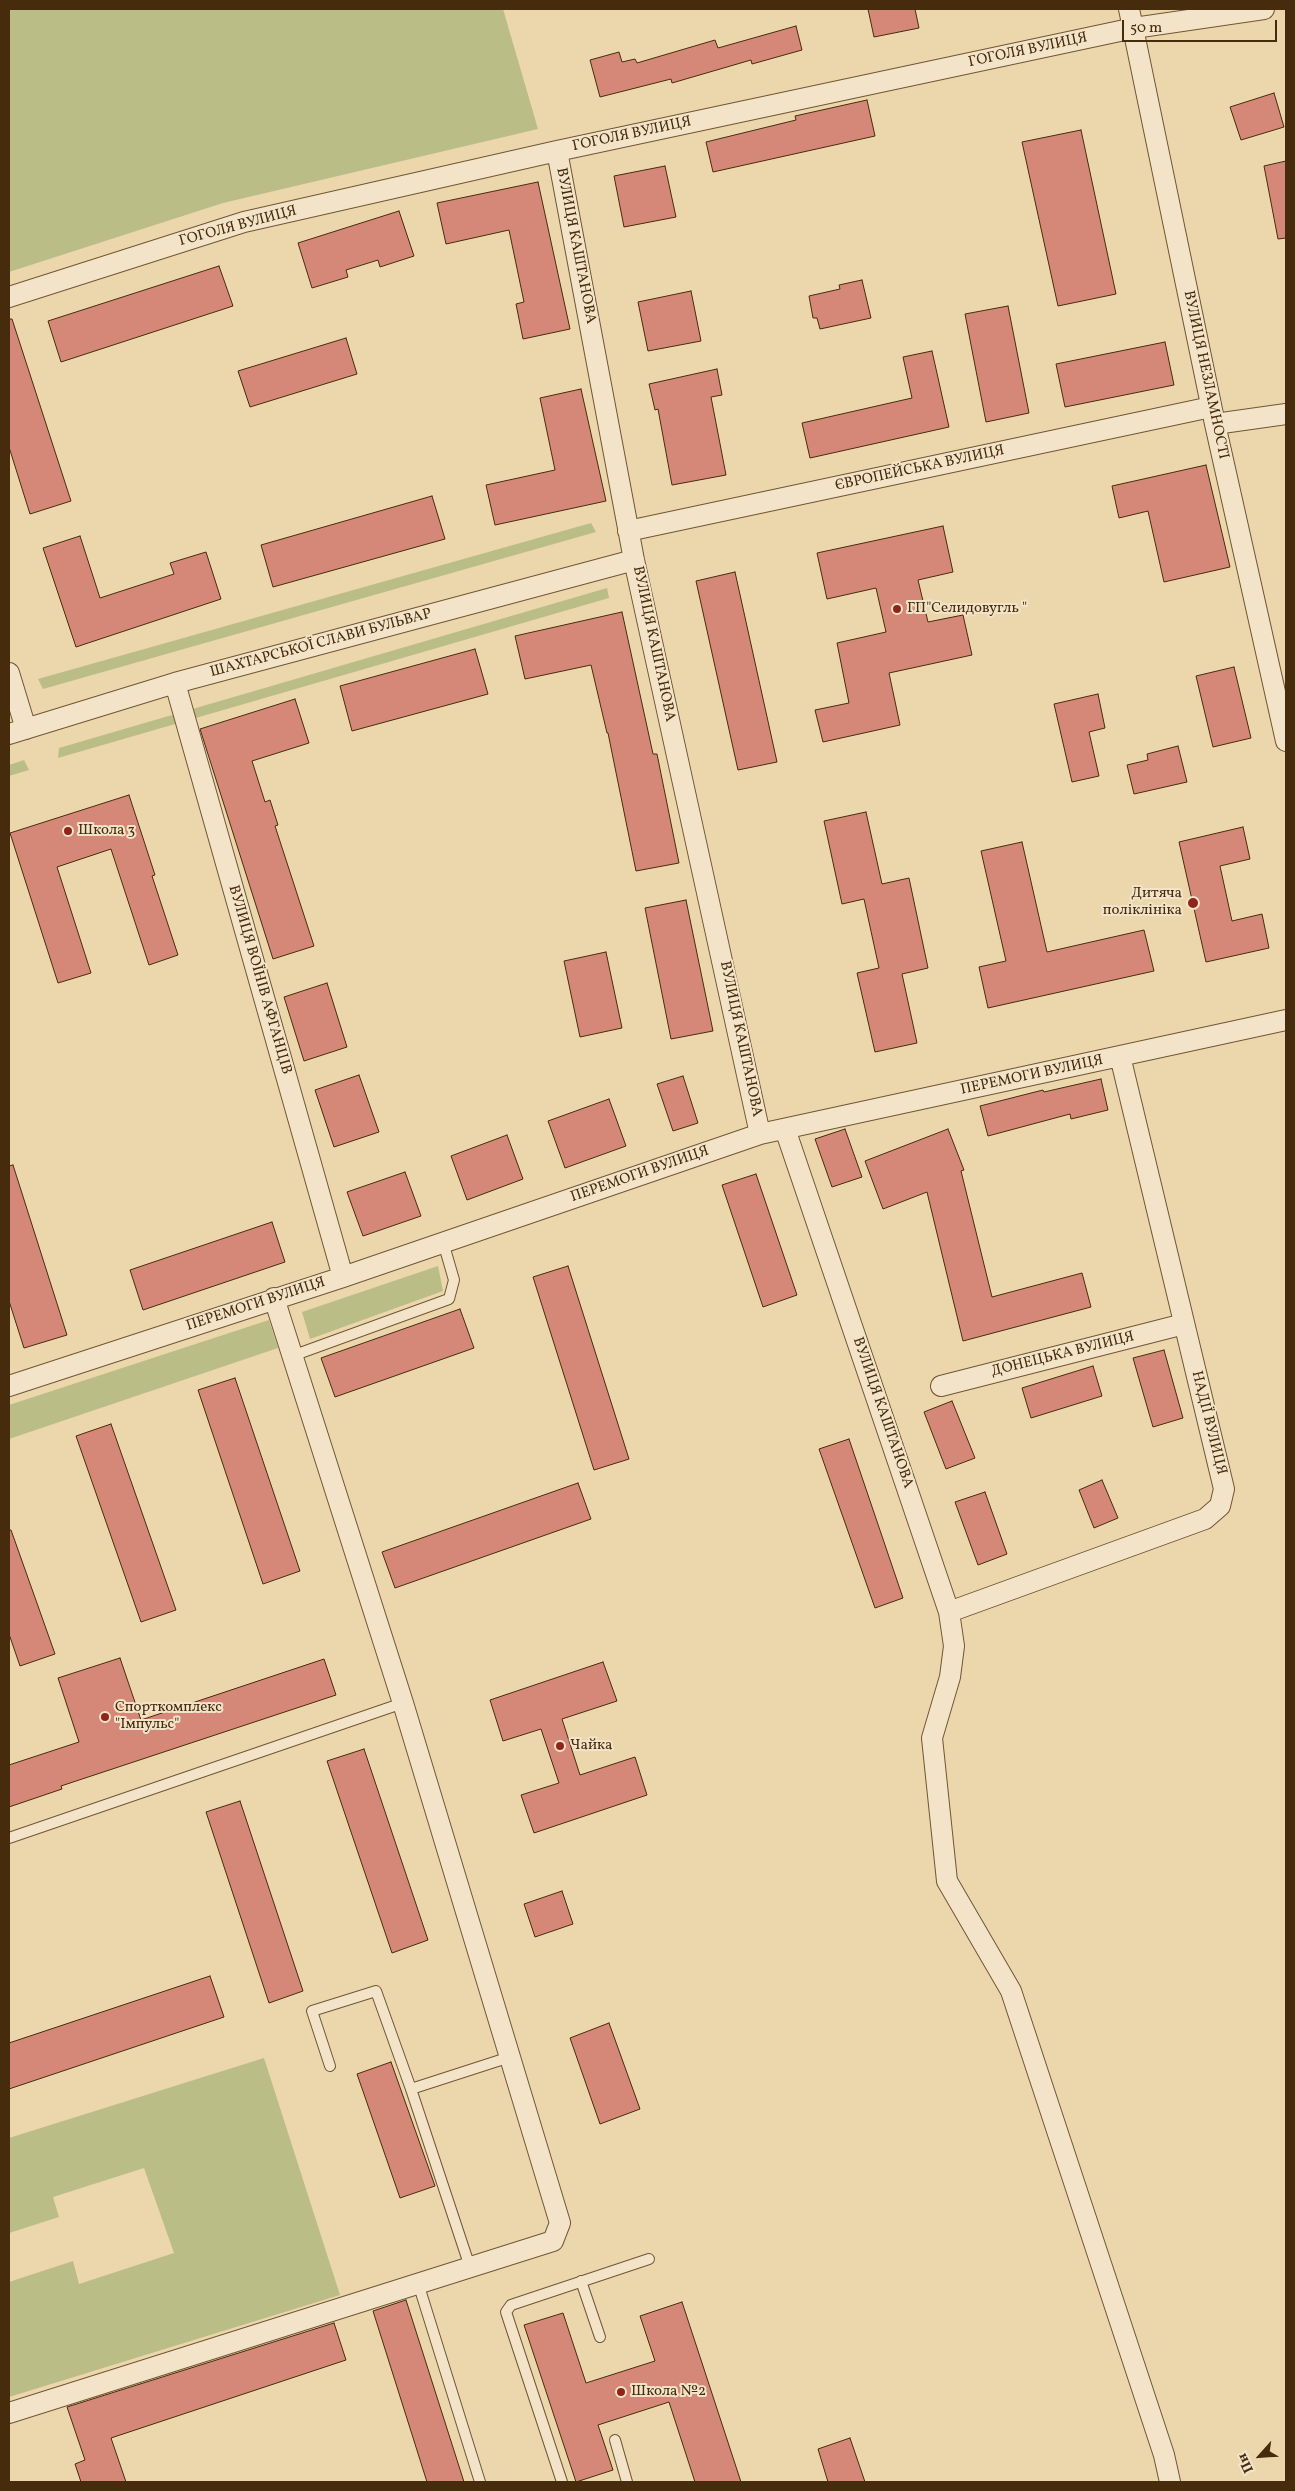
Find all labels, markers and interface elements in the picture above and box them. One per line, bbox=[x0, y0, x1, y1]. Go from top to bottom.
scale bar bbox=[1125, 10, 1280, 42]
text: 50 m bbox=[1130, 18, 1162, 39]
street label: ГОГОЛЯ ВУЛИЦЯ bbox=[967, 30, 1089, 72]
street label: ГОГОЛЯ ВУЛИЦЯ bbox=[571, 114, 693, 156]
street label: ВУЛИЦЯ КАШТАНОВА bbox=[551, 166, 599, 326]
street label: ГОГОЛЯ ВУЛИЦЯ bbox=[177, 203, 299, 251]
street label: ВУЛИЦЯ НЕЗЛАМНОСТІ bbox=[1178, 289, 1232, 461]
street label: ЄВРОПЕЙСЬКА ВУЛИЦЯ bbox=[834, 442, 1006, 496]
street label: ВУЛИЦЯ КАШТАНОВА bbox=[628, 564, 678, 724]
place label: ГП"Селидовугль " bbox=[907, 600, 1027, 618]
marker: ГП"Селидовугль " bbox=[891, 603, 903, 615]
street label: ШАХТАРСЬКОЇ СЛАВИ БУЛЬВАР bbox=[208, 606, 434, 682]
place label: Школа 3 bbox=[78, 822, 135, 840]
marker: Школа 3 bbox=[62, 825, 74, 837]
street label: ВУЛИЦЯ ВОЇНІВ АФГАНЦІВ bbox=[223, 883, 295, 1077]
place label: Дитяча поліклініка bbox=[1103, 885, 1182, 920]
marker: Дитяча поліклініка bbox=[1186, 896, 1200, 910]
street label: ВУЛИЦЯ КАШТАНОВА bbox=[715, 959, 765, 1119]
street label: ПЕРЕМОГИ ВУЛИЦЯ bbox=[959, 1052, 1105, 1100]
street label: ПЕРЕМОГИ ВУЛИЦЯ bbox=[568, 1143, 712, 1207]
street label: ПЕРЕМОГИ ВУЛИЦЯ bbox=[184, 1274, 328, 1336]
street label: ДОНЕЦЬКА ВУЛИЦЯ bbox=[990, 1328, 1136, 1382]
street label: ВУЛИЦЯ КАШТАНОВА bbox=[848, 1335, 916, 1491]
street label: НАДІЇ ВУЛИЦЯ bbox=[1186, 1369, 1230, 1477]
place label: Спорткомплекс "Імпульс" bbox=[115, 1699, 222, 1734]
marker: Спорткомплекс "Імпульс" bbox=[99, 1711, 111, 1723]
place label: Чайка bbox=[570, 1737, 613, 1755]
marker: Чайка bbox=[554, 1740, 566, 1752]
place label: Школа №2 bbox=[631, 2383, 706, 2401]
marker: Школа №2 bbox=[615, 2386, 627, 2398]
north arrow bbox=[1235, 2431, 1285, 2481]
text: Пн bbox=[1233, 2450, 1259, 2476]

